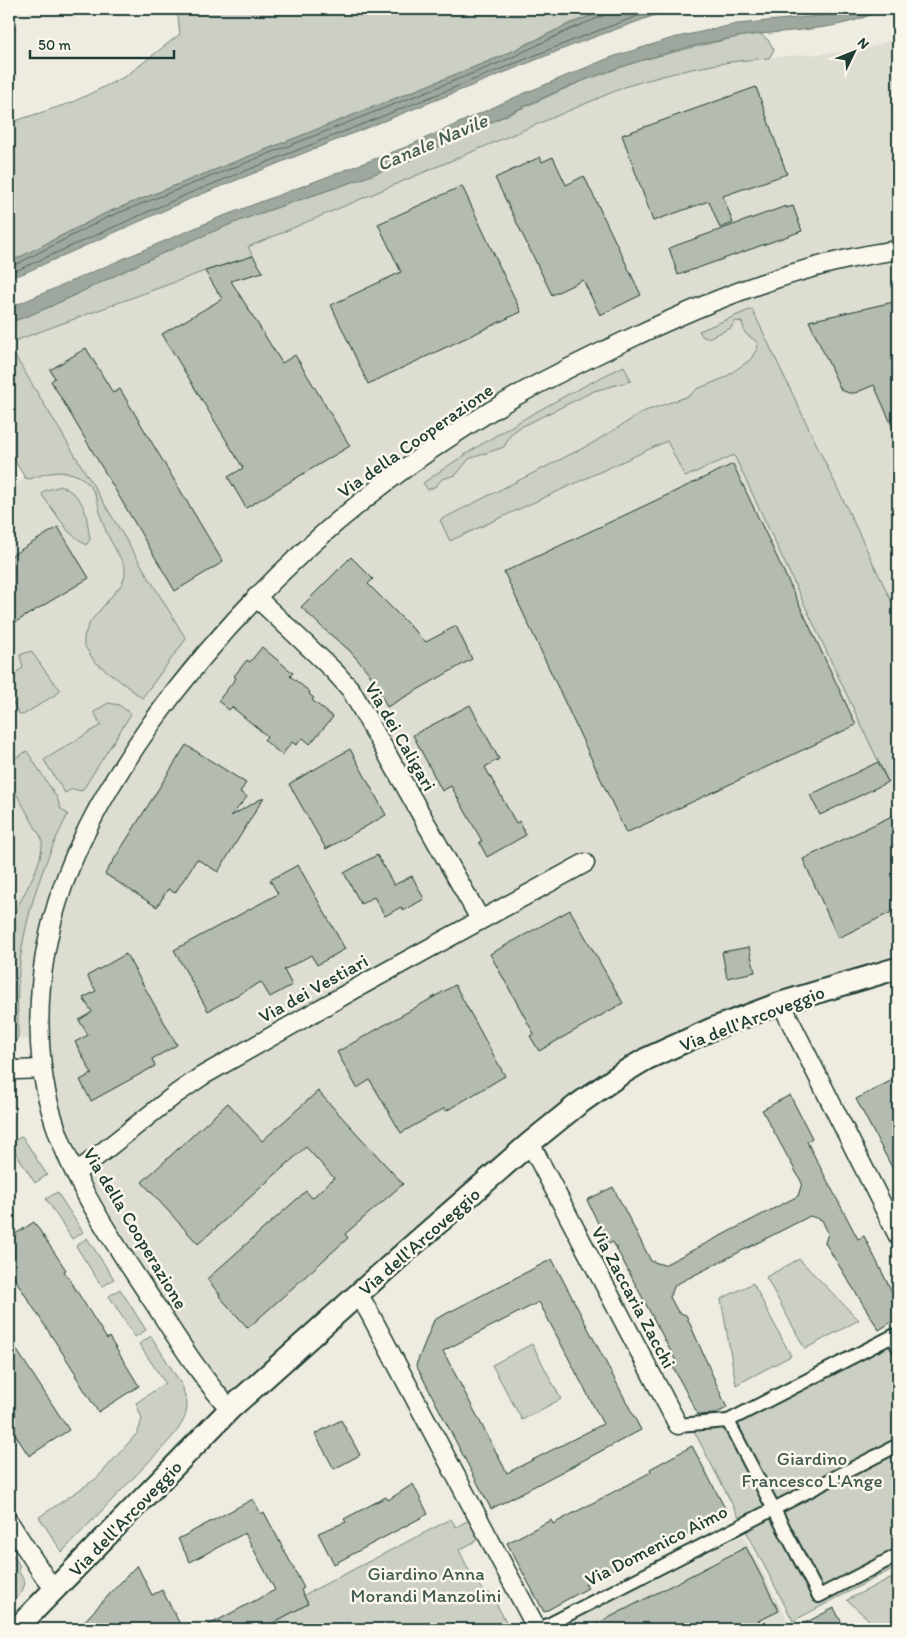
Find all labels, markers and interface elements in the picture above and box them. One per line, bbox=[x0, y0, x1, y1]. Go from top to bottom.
scale bar bbox=[30, 28, 174, 60]
north arrow bbox=[830, 28, 880, 78]
text: N bbox=[854, 34, 873, 53]
text: 50 m bbox=[38, 36, 71, 54]
water label: Canale Navile bbox=[373, 107, 492, 176]
street label: Via della Cooperazione bbox=[333, 378, 497, 503]
street label: Via dei Caligari bbox=[360, 678, 441, 795]
street label: Via dei Vestiari bbox=[255, 949, 372, 1028]
street label: Via dell'Arcoveggio bbox=[676, 980, 828, 1057]
street label: Via della Cooperazione bbox=[78, 1143, 193, 1313]
street label: Via dell'Arcoveggio bbox=[354, 1182, 485, 1300]
street label: Via Zaccaria Zacchi bbox=[586, 1222, 681, 1372]
park label: Giardino Francesco L'Ange bbox=[742, 1447, 883, 1492]
street label: Via dell'Arcoveggio bbox=[64, 1455, 187, 1582]
street label: Via Domenico Aimo bbox=[581, 1500, 731, 1591]
park label: Giardino Anna Morandi Manzolini bbox=[351, 1562, 501, 1607]

